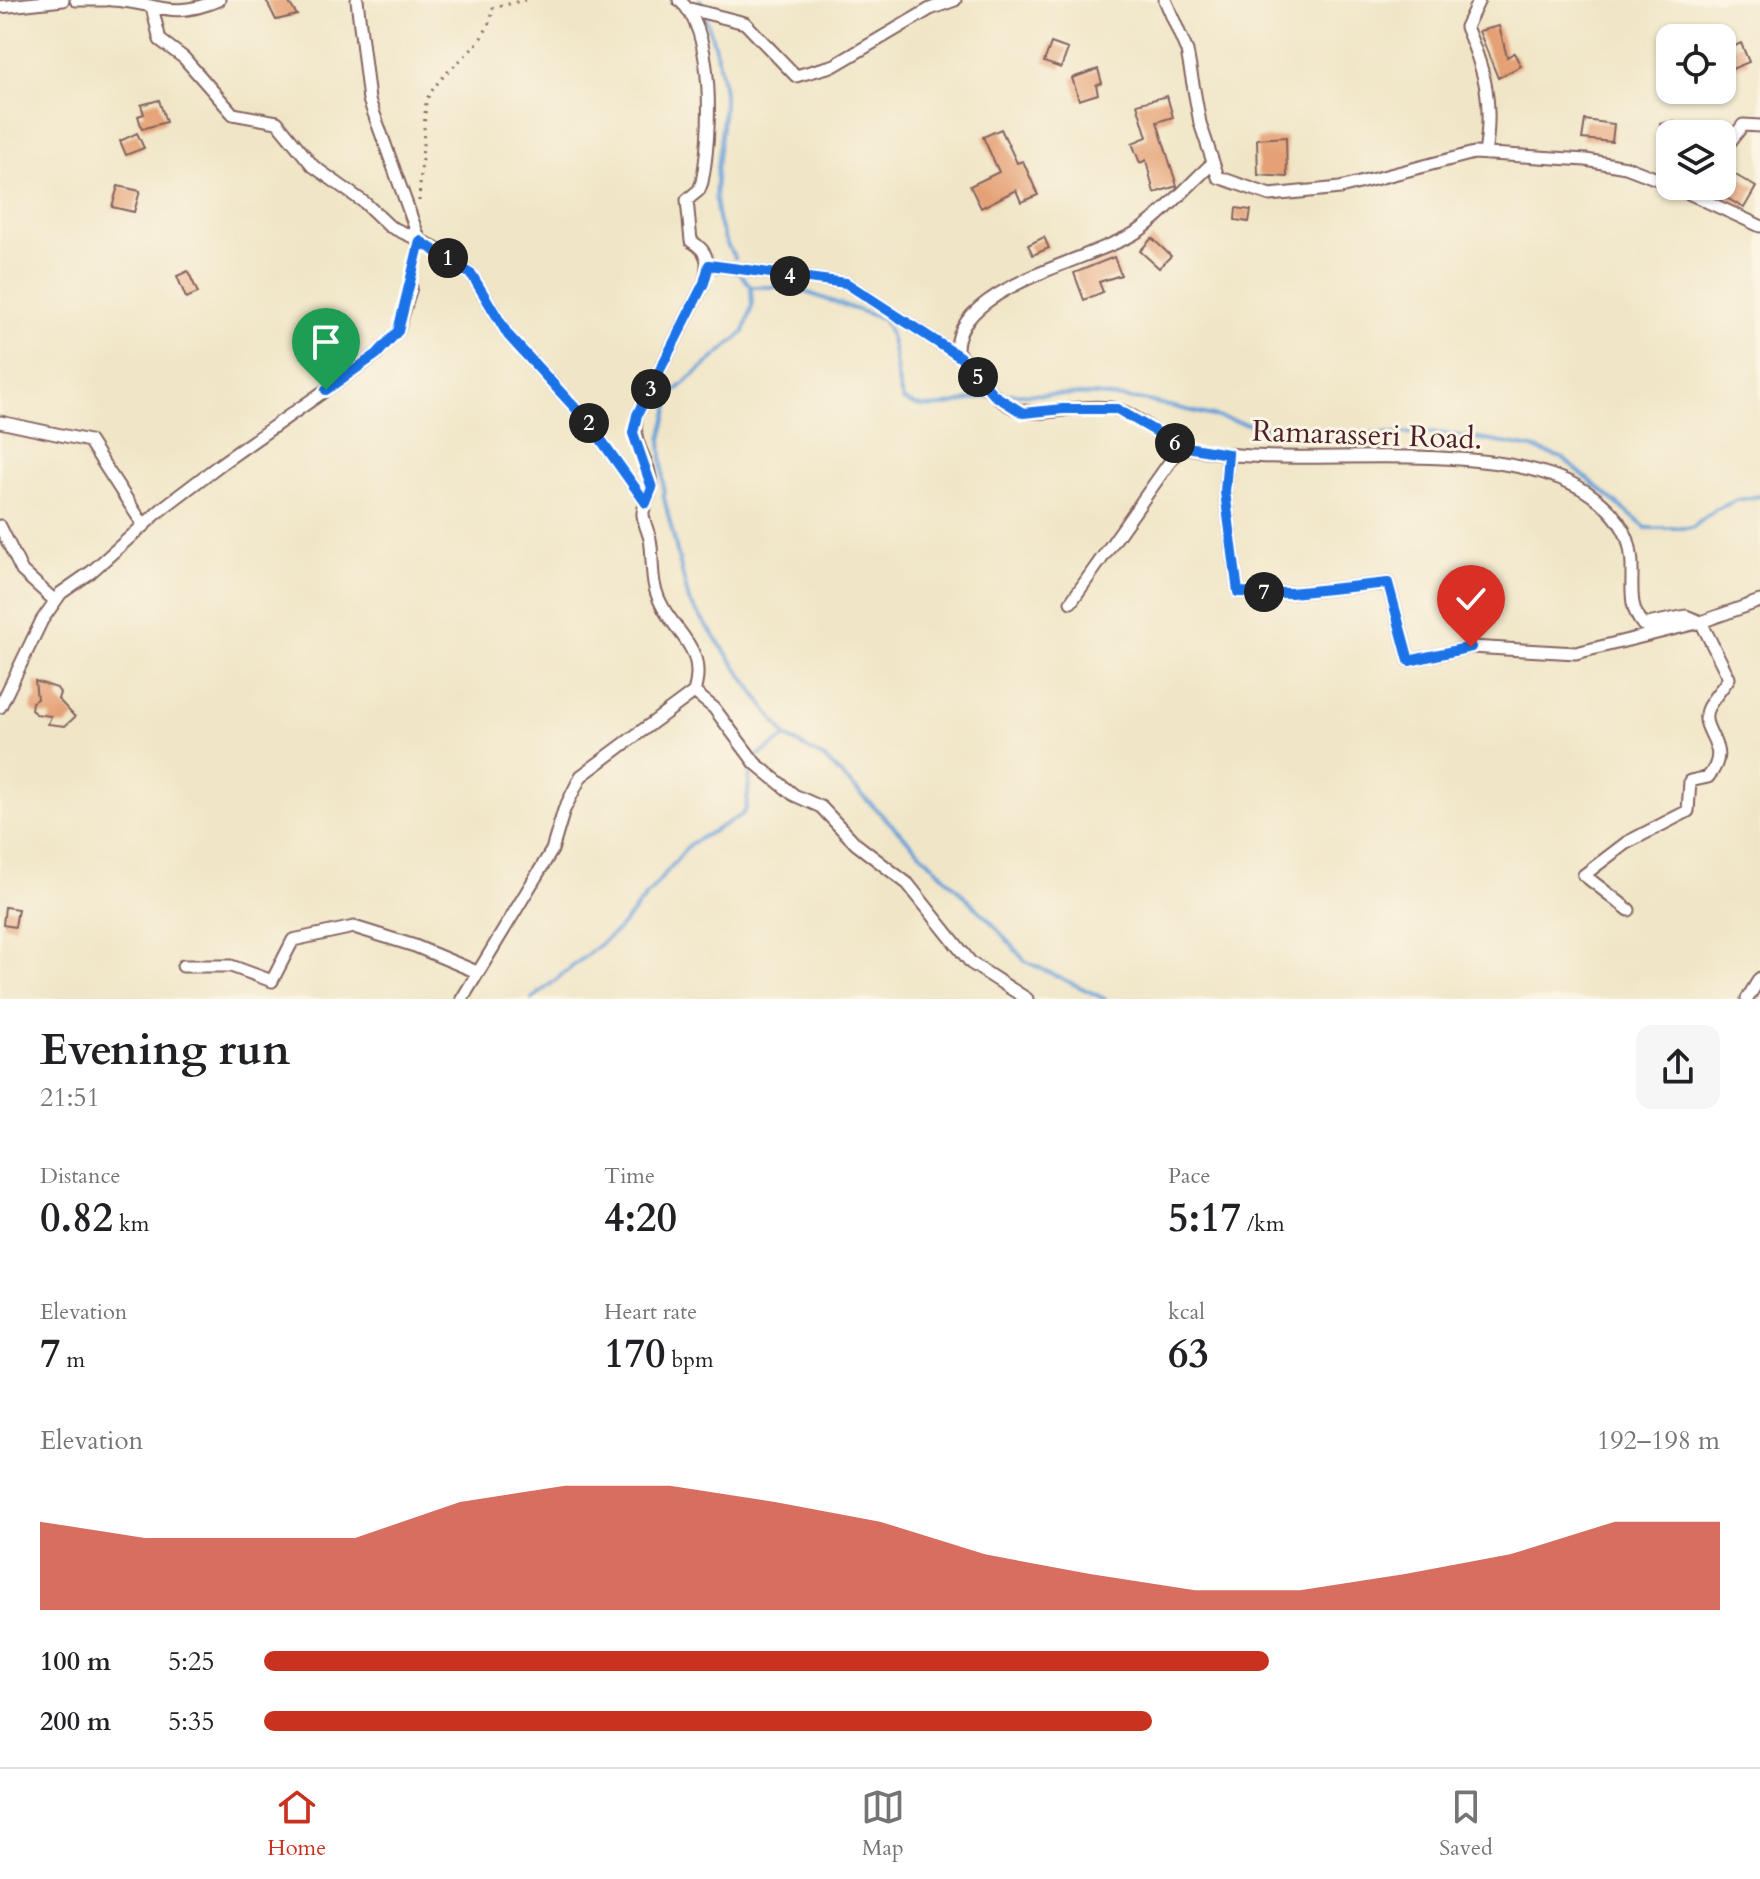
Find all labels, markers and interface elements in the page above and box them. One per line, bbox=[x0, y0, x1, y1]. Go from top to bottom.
map controls bbox=[1656, 24, 1736, 200]
button: locate bbox=[1656, 24, 1736, 104]
button: layers bbox=[1656, 120, 1736, 200]
pin: 1 bbox=[428, 238, 468, 278]
text: 1 bbox=[442, 243, 454, 273]
pin: 4 bbox=[770, 256, 810, 296]
text: 4 bbox=[784, 261, 796, 291]
pin bbox=[292, 308, 360, 390]
icon: arrive bbox=[304, 320, 348, 364]
pin: 5 bbox=[958, 357, 998, 397]
text: 5 bbox=[972, 362, 984, 392]
pin: 3 bbox=[631, 369, 671, 409]
text: 3 bbox=[645, 374, 657, 404]
pin: 2 bbox=[569, 403, 609, 443]
text: 2 bbox=[583, 408, 595, 438]
street label: Ramarasseri Road. bbox=[1251, 410, 1483, 460]
pin: 6 bbox=[1155, 423, 1195, 463]
text: 6 bbox=[1169, 428, 1181, 458]
pin bbox=[1437, 565, 1505, 647]
pin: 7 bbox=[1244, 572, 1284, 612]
text: 7 bbox=[1258, 577, 1270, 607]
icon: check bbox=[1449, 577, 1493, 621]
text: Evening run bbox=[40, 1020, 290, 1080]
button: share bbox=[1636, 1025, 1720, 1109]
text: 21:51 bbox=[40, 1080, 100, 1115]
text: Distance bbox=[40, 1161, 120, 1191]
text: Time bbox=[604, 1161, 655, 1191]
text: Pace bbox=[1168, 1161, 1211, 1191]
text: 0.82 bbox=[40, 1191, 113, 1246]
text: 4:20 bbox=[604, 1191, 677, 1246]
text: 5:17 bbox=[1168, 1191, 1241, 1246]
text: km bbox=[113, 1209, 149, 1239]
text: /km bbox=[1241, 1209, 1285, 1239]
text: Elevation bbox=[40, 1297, 127, 1327]
text: Heart rate bbox=[604, 1297, 697, 1327]
text: kcal bbox=[1168, 1297, 1205, 1327]
text: 7 bbox=[40, 1327, 61, 1382]
text: 170 bbox=[604, 1327, 665, 1382]
text: 63 bbox=[1168, 1327, 1209, 1382]
text: m bbox=[61, 1345, 85, 1375]
text: bpm bbox=[665, 1345, 714, 1375]
text: Elevation bbox=[40, 1423, 143, 1458]
text: 192–198 m bbox=[1597, 1423, 1720, 1458]
text: 100 m bbox=[40, 1644, 111, 1679]
text: 5:25 bbox=[168, 1644, 215, 1679]
text: 200 m bbox=[40, 1704, 111, 1739]
text: 5:35 bbox=[168, 1704, 215, 1739]
tab: Home bbox=[267, 1785, 326, 1863]
tab: Map bbox=[861, 1785, 905, 1863]
tab: Saved bbox=[1439, 1785, 1493, 1863]

